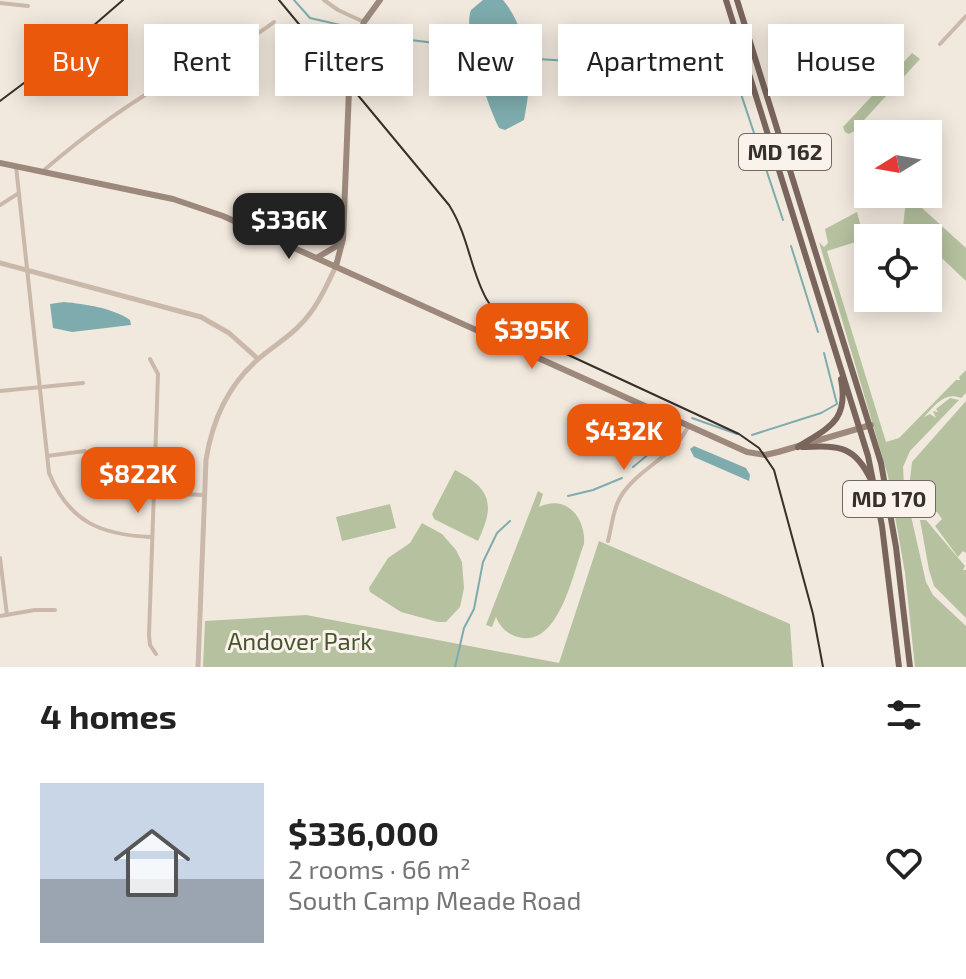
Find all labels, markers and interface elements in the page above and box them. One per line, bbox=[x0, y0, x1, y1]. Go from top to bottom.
chip: Buy bbox=[24, 24, 128, 96]
chip: Rent bbox=[144, 24, 259, 96]
chip: Filters bbox=[275, 24, 413, 96]
chip: New bbox=[429, 24, 542, 96]
chip: Apartment bbox=[558, 24, 752, 96]
chip: House bbox=[768, 24, 904, 96]
north arrow bbox=[854, 120, 942, 208]
map controls bbox=[854, 120, 942, 312]
road number: MD 162 bbox=[739, 134, 831, 170]
pin: $336K bbox=[233, 193, 345, 261]
text: $336K bbox=[251, 203, 327, 234]
button: locate bbox=[854, 224, 942, 312]
pin: $395K bbox=[476, 303, 588, 371]
text: $395K bbox=[494, 313, 570, 344]
pin: $432K bbox=[568, 404, 680, 472]
text: $432K bbox=[585, 414, 663, 445]
pin: $822K bbox=[82, 447, 194, 515]
text: $822K bbox=[99, 457, 177, 488]
road number: MD 170 bbox=[843, 481, 935, 517]
park label: Andover Park bbox=[227, 626, 373, 655]
icon: filters bbox=[882, 693, 926, 737]
text: 4 homes bbox=[40, 695, 177, 736]
text: $336,000 bbox=[288, 812, 439, 853]
icon: home bbox=[104, 815, 200, 911]
icon: heart bbox=[882, 841, 926, 885]
text: 2 rooms · 66 m² bbox=[288, 853, 471, 884]
text: South Camp Meade Road bbox=[288, 884, 581, 915]

